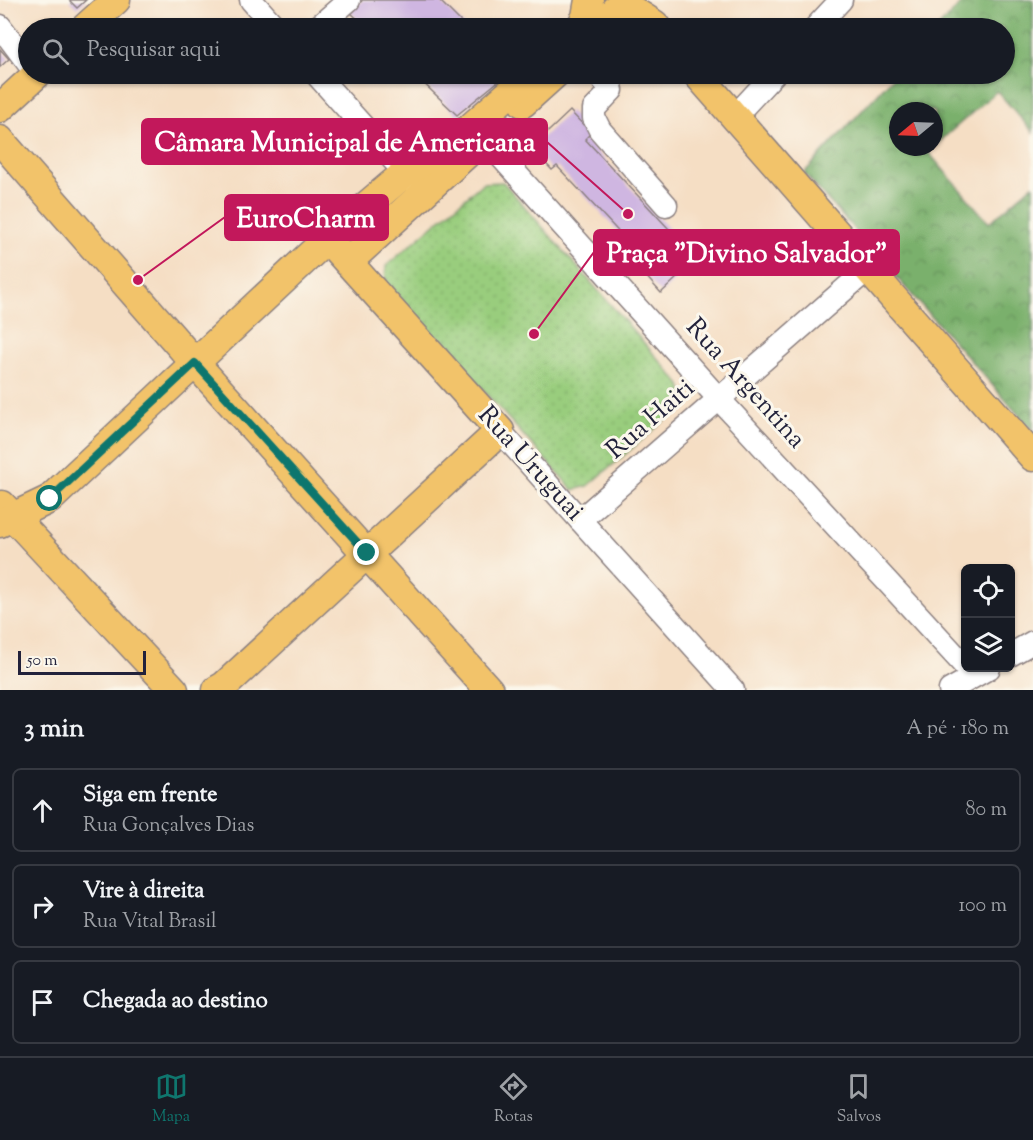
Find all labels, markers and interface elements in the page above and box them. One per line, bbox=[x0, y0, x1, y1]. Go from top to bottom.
search box bbox=[18, 18, 1015, 84]
icon: search bbox=[39, 35, 72, 68]
text: Pesquisar aqui bbox=[87, 35, 221, 67]
north arrow bbox=[889, 102, 943, 156]
callout: Câmara Municipal de Americana bbox=[142, 119, 547, 164]
text: Câmara Municipal de Americana bbox=[154, 125, 536, 164]
callout: EuroCharm bbox=[225, 195, 388, 240]
text: EuroCharm bbox=[237, 201, 376, 240]
callout: Praça "Divino Salvador" bbox=[594, 230, 899, 275]
text: Praça "Divino Salvador" bbox=[606, 236, 888, 275]
street label: Rua Argentina bbox=[676, 311, 814, 457]
street label: Rua Haiti bbox=[599, 371, 703, 469]
street label: Rua Uruguai bbox=[468, 398, 592, 530]
route start bbox=[36, 485, 62, 511]
route end bbox=[353, 539, 379, 565]
map controls bbox=[961, 564, 1015, 672]
button: locate bbox=[961, 564, 1015, 618]
button: layers bbox=[961, 618, 1015, 672]
scale bar bbox=[18, 648, 146, 676]
text: 50 m bbox=[27, 650, 58, 673]
text: 3 min bbox=[24, 711, 84, 748]
text: A pé · 180 m bbox=[906, 715, 1009, 744]
text: Siga em frente bbox=[83, 780, 218, 812]
icon: ahead bbox=[26, 794, 59, 827]
text: 80 m bbox=[966, 796, 1007, 825]
text: Rua Gonçalves Dias bbox=[83, 812, 254, 841]
text: Vire à direita bbox=[83, 876, 205, 908]
icon: right bbox=[26, 890, 59, 923]
text: 100 m bbox=[958, 892, 1007, 921]
text: Rua Vital Brasil bbox=[83, 908, 217, 937]
icon: arrive bbox=[26, 986, 59, 1019]
text: Chegada ao destino bbox=[83, 986, 268, 1018]
tab: Mapa bbox=[152, 1070, 190, 1129]
tab: Rotas bbox=[494, 1070, 533, 1129]
tab: Salvos bbox=[837, 1070, 881, 1129]

